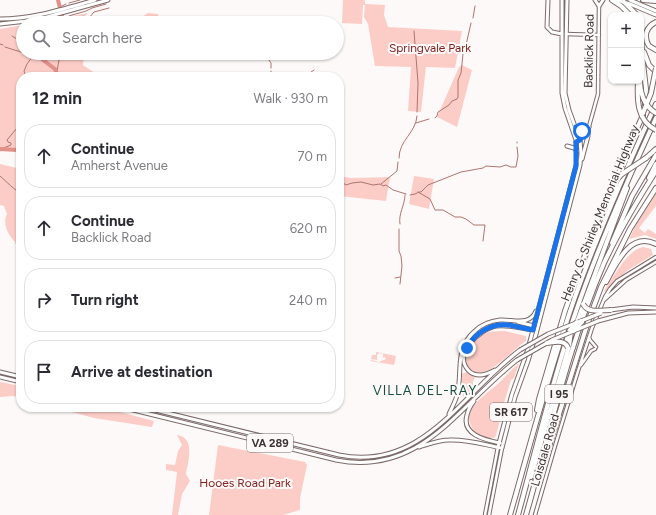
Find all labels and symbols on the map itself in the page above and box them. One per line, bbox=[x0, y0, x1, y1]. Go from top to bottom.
street label: Backlick Road bbox=[581, 14, 597, 88]
park label: Springvale Park bbox=[389, 41, 471, 55]
street label: Henry G. Shirley Memorial Highway bbox=[558, 122, 642, 303]
route start bbox=[573, 122, 591, 140]
route end bbox=[458, 339, 476, 357]
district label: VILLA DEL-RAY bbox=[373, 383, 477, 398]
road number: I 95 bbox=[545, 385, 573, 403]
road number: SR 617 bbox=[490, 403, 532, 421]
street label: Loisdale Road bbox=[528, 412, 562, 488]
road number: VA 289 bbox=[247, 434, 293, 452]
park label: Hooes Road Park bbox=[199, 476, 291, 490]

